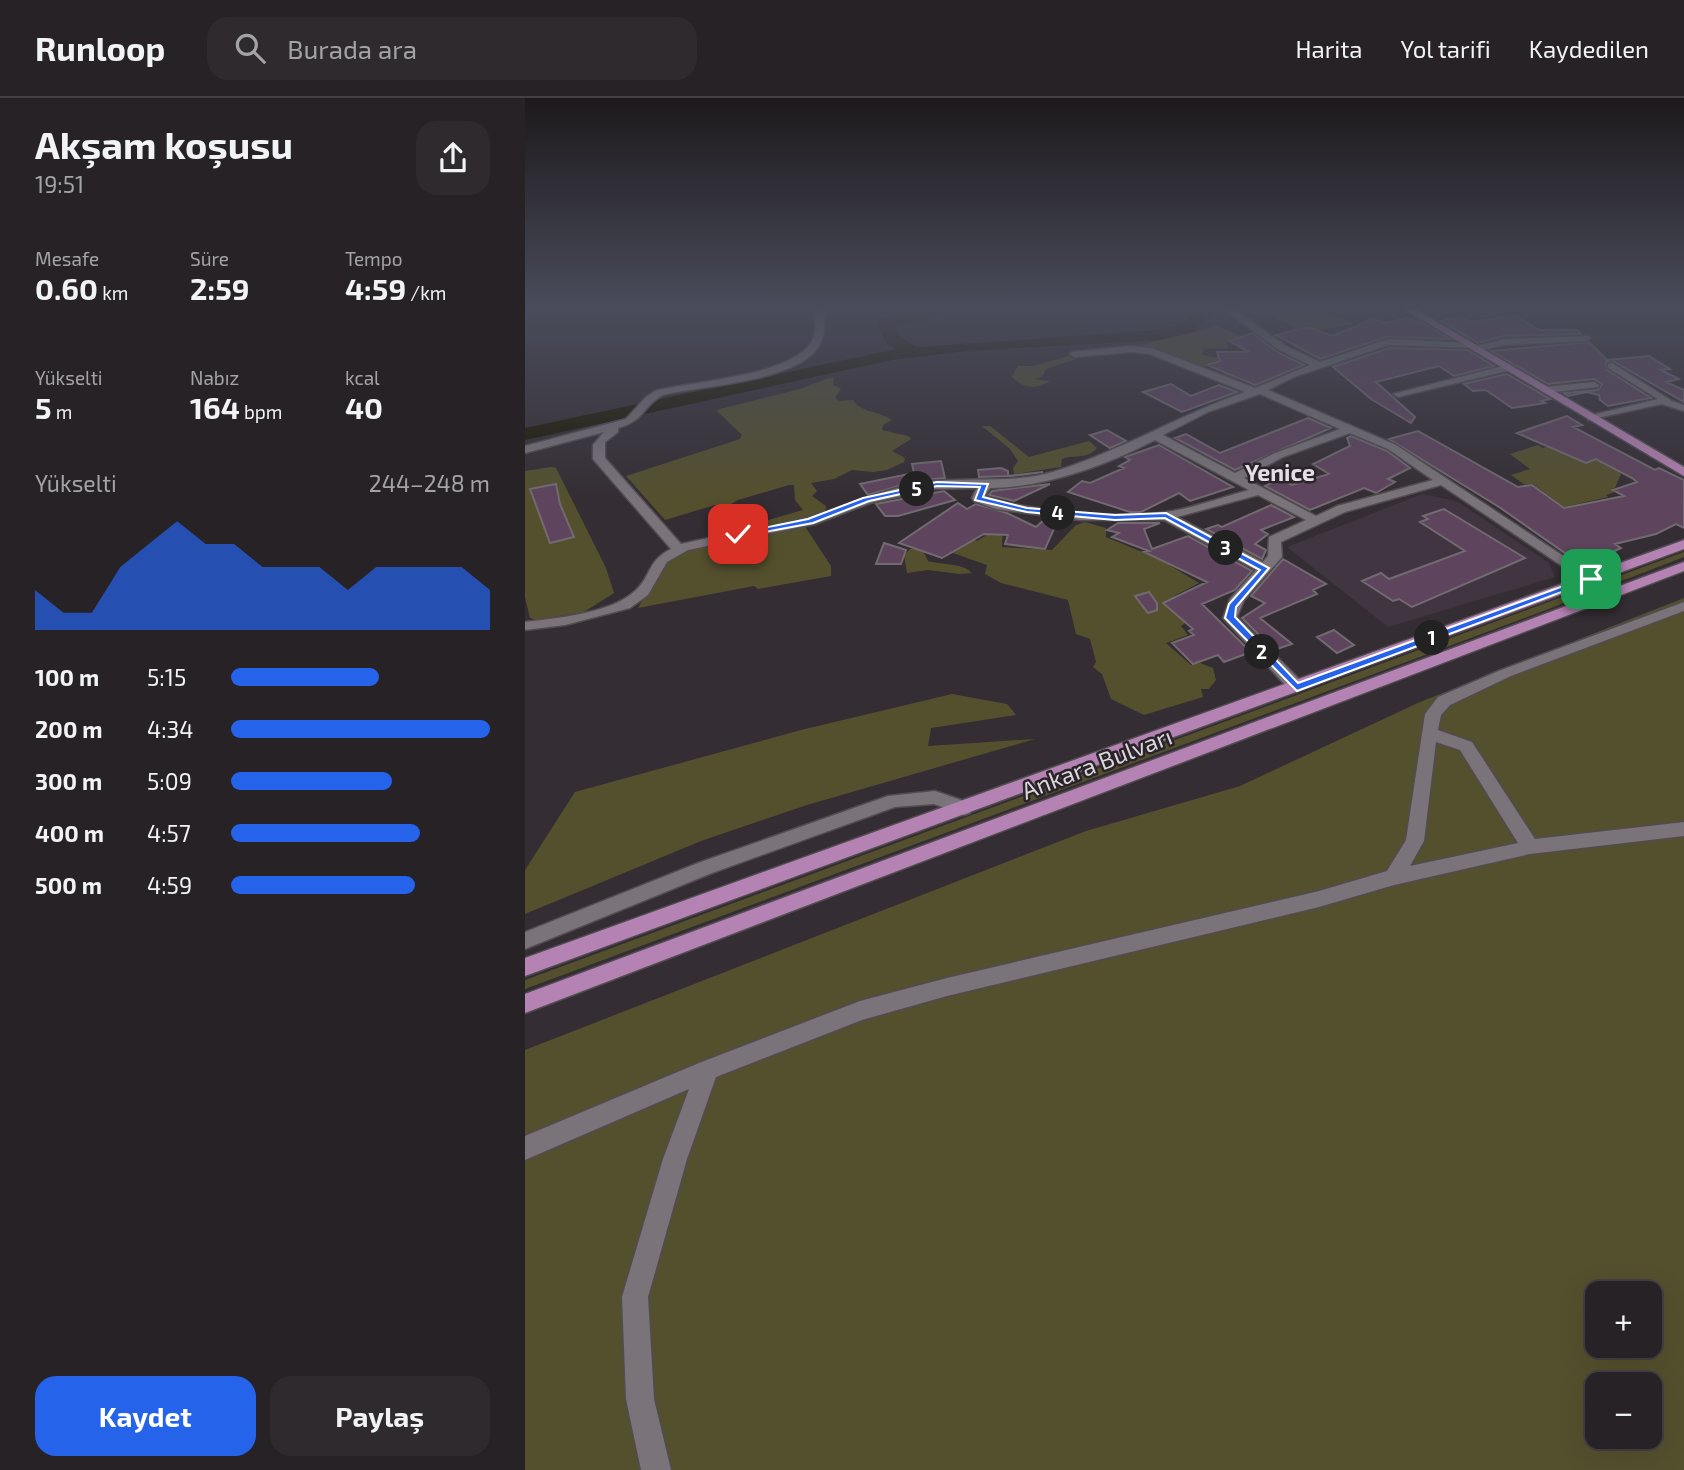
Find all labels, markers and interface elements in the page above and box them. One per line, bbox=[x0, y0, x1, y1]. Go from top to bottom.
search box bbox=[207, 17, 697, 80]
text: Runloop bbox=[35, 28, 165, 68]
icon: search bbox=[231, 29, 269, 67]
text: Burada ara bbox=[287, 33, 417, 64]
text: Harita bbox=[1295, 34, 1363, 63]
text: Yol tarifi bbox=[1401, 34, 1491, 63]
text: Kaydedilen bbox=[1529, 34, 1649, 63]
text: Akşam koşusu bbox=[35, 121, 293, 167]
button: share bbox=[416, 121, 490, 195]
text: 19:51 bbox=[35, 170, 84, 198]
text: Mesafe bbox=[35, 247, 99, 270]
text: Süre bbox=[190, 247, 229, 270]
text: Tempo bbox=[345, 247, 403, 270]
text: 0.60 bbox=[35, 270, 98, 306]
text: 2:59 bbox=[190, 270, 249, 306]
text: 4:59 bbox=[345, 270, 406, 306]
text: km bbox=[98, 281, 128, 304]
text: /km bbox=[406, 281, 446, 304]
text: Yükselti bbox=[35, 366, 103, 389]
text: Nabız bbox=[190, 366, 239, 389]
text: kcal bbox=[345, 366, 380, 389]
text: 5 bbox=[35, 389, 52, 425]
text: 164 bbox=[190, 389, 240, 425]
text: 40 bbox=[345, 389, 383, 425]
text: m bbox=[52, 400, 72, 423]
text: bpm bbox=[240, 400, 283, 423]
district label: Yenice bbox=[1245, 458, 1315, 486]
text: Yükselti bbox=[35, 469, 117, 497]
text: 244–248 m bbox=[369, 469, 490, 497]
pin: 5 bbox=[899, 472, 935, 506]
text: 5 bbox=[911, 477, 922, 500]
pin: 4 bbox=[1041, 496, 1075, 530]
text: 4 bbox=[1051, 501, 1064, 524]
pin bbox=[708, 504, 768, 564]
icon: check bbox=[719, 515, 757, 553]
pin: 3 bbox=[1209, 531, 1243, 566]
text: 3 bbox=[1220, 536, 1231, 559]
pin bbox=[1561, 549, 1621, 609]
icon: arrive bbox=[1572, 560, 1610, 598]
pin: 1 bbox=[1415, 620, 1450, 656]
text: 1 bbox=[1427, 626, 1436, 649]
pin: 2 bbox=[1245, 634, 1279, 670]
text: 2 bbox=[1256, 640, 1267, 663]
text: 100 m bbox=[35, 663, 99, 691]
text: 5:15 bbox=[147, 663, 186, 691]
text: 200 m bbox=[35, 715, 103, 743]
text: 4:34 bbox=[147, 715, 194, 743]
street label: Ankara Bulvarı bbox=[1017, 721, 1176, 805]
text: 300 m bbox=[35, 767, 102, 795]
text: 5:09 bbox=[147, 767, 192, 795]
text: 400 m bbox=[35, 819, 104, 847]
text: 4:57 bbox=[147, 819, 191, 847]
text: 500 m bbox=[35, 871, 102, 899]
text: 4:59 bbox=[147, 871, 192, 899]
map controls bbox=[1585, 1281, 1662, 1449]
button: + bbox=[1585, 1281, 1662, 1358]
button: − bbox=[1585, 1372, 1662, 1449]
button: Kaydet bbox=[35, 1376, 256, 1456]
button: Paylaş bbox=[270, 1376, 490, 1456]

